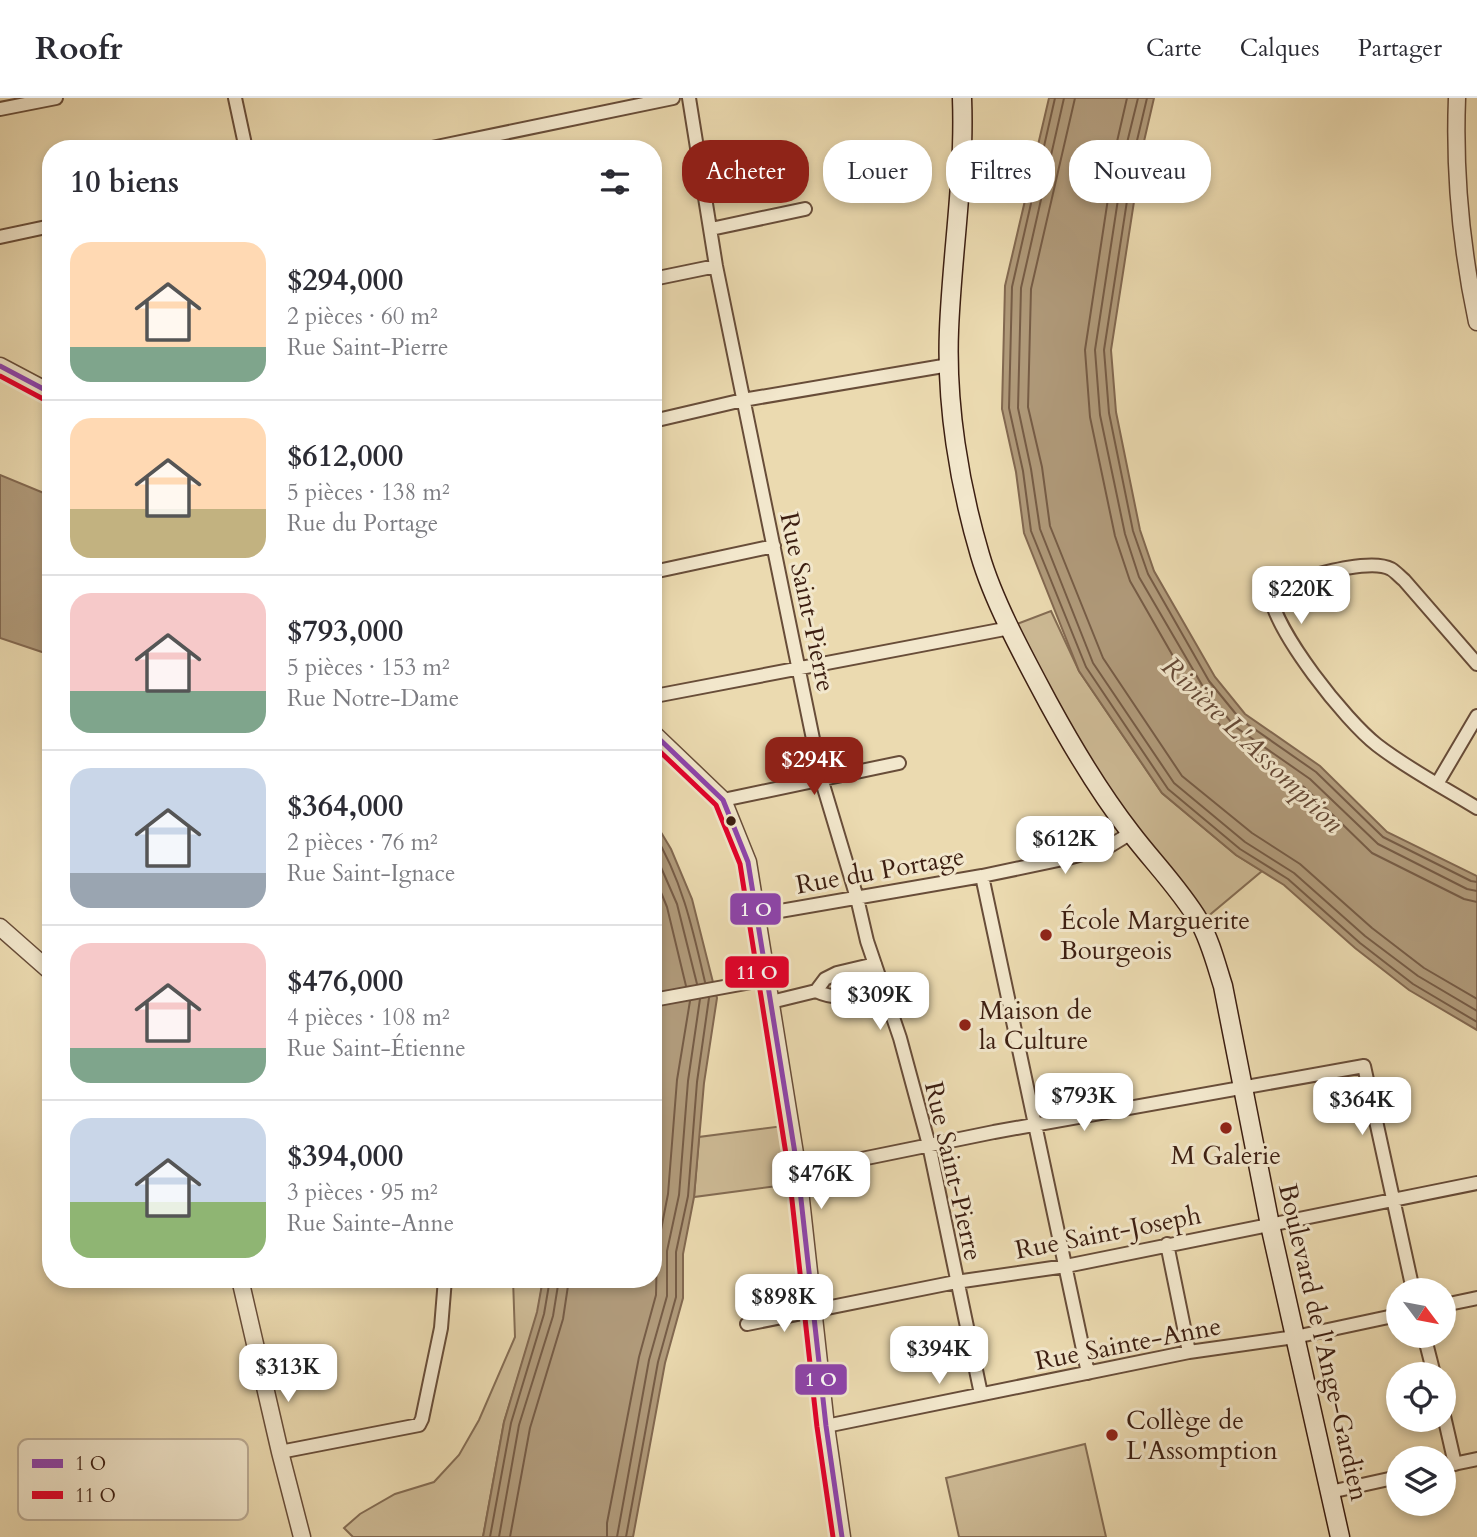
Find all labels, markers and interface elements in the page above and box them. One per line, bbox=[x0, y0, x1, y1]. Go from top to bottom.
text: Roofr bbox=[35, 26, 122, 71]
text: Carte bbox=[1146, 32, 1202, 65]
text: Calques bbox=[1240, 32, 1320, 65]
text: Partager bbox=[1358, 32, 1442, 65]
chip: Acheter bbox=[682, 140, 809, 203]
chip: Louer bbox=[823, 140, 932, 203]
chip: Filtres bbox=[946, 140, 1055, 203]
chip: Nouveau bbox=[1069, 140, 1211, 203]
text: 10 biens bbox=[70, 162, 179, 203]
icon: filters bbox=[596, 163, 634, 201]
text: $294,000 bbox=[287, 260, 403, 301]
icon: home bbox=[126, 270, 210, 354]
text: 2 pièces · 60 m² bbox=[287, 301, 438, 332]
text: Rue Saint-Pierre bbox=[287, 332, 448, 363]
text: $612,000 bbox=[287, 436, 403, 477]
icon: home bbox=[126, 446, 210, 530]
text: 5 pièces · 138 m² bbox=[287, 477, 450, 508]
text: Rue du Portage bbox=[287, 508, 438, 539]
street label: Rue Saint-Pierre bbox=[771, 509, 844, 695]
pin: $220K bbox=[1252, 566, 1350, 626]
text: $220K bbox=[1268, 573, 1334, 604]
text: $793,000 bbox=[287, 611, 403, 652]
icon: home bbox=[126, 621, 210, 705]
water label: Rivière L'Assomption bbox=[1153, 648, 1352, 842]
text: 5 pièces · 153 m² bbox=[287, 652, 450, 683]
text: Rue Notre-Dame bbox=[287, 683, 459, 714]
pin: $294K bbox=[765, 738, 863, 797]
text: $294K bbox=[781, 744, 847, 775]
text: $364,000 bbox=[287, 786, 403, 827]
icon: home bbox=[126, 796, 210, 880]
unlabelled marker bbox=[724, 814, 738, 828]
pin: $612K bbox=[1016, 816, 1114, 876]
text: $612K bbox=[1032, 823, 1098, 854]
text: 2 pièces · 76 m² bbox=[287, 827, 438, 858]
street label: Rue du Portage bbox=[793, 838, 967, 903]
text: Rue Saint-Ignace bbox=[287, 858, 455, 889]
line badge: 1 O bbox=[729, 892, 782, 926]
text: 1 O bbox=[740, 897, 772, 923]
place label: École Marguerite Bourgeois bbox=[1060, 903, 1250, 968]
marker: École Marguerite Bourgeois bbox=[1038, 927, 1054, 943]
line badge: 11 O bbox=[724, 955, 790, 989]
text: 11 O bbox=[736, 960, 778, 986]
text: $476,000 bbox=[287, 961, 403, 1002]
icon: home bbox=[126, 971, 210, 1055]
pin: $309K bbox=[831, 972, 929, 1032]
text: $309K bbox=[847, 979, 913, 1010]
place label: Maison de la Culture bbox=[979, 993, 1092, 1058]
text: 4 pièces · 108 m² bbox=[287, 1002, 450, 1033]
marker: Maison de la Culture bbox=[957, 1017, 973, 1033]
text: Rue Saint-Étienne bbox=[287, 1033, 466, 1064]
pin: $793K bbox=[1035, 1074, 1133, 1133]
pin: $364K bbox=[1313, 1077, 1411, 1137]
street label: Rue Saint-Pierre bbox=[916, 1078, 991, 1264]
text: $793K bbox=[1051, 1080, 1117, 1111]
text: $364K bbox=[1329, 1084, 1395, 1115]
marker: M Galerie bbox=[1218, 1120, 1234, 1136]
text: $394,000 bbox=[287, 1136, 403, 1177]
place label: M Galerie bbox=[1171, 1138, 1281, 1173]
icon: home bbox=[126, 1146, 210, 1230]
pin: $476K bbox=[772, 1152, 870, 1211]
text: $476K bbox=[788, 1158, 854, 1189]
text: 3 pièces · 95 m² bbox=[287, 1177, 438, 1208]
street label: Boulevard de l'Ange-Gardien bbox=[1270, 1180, 1377, 1504]
street label: Rue Saint-Joseph bbox=[1012, 1197, 1204, 1268]
text: Rue Sainte-Anne bbox=[287, 1208, 454, 1239]
pin: $898K bbox=[735, 1274, 833, 1334]
north arrow bbox=[1386, 1278, 1456, 1348]
map controls bbox=[1386, 1278, 1456, 1516]
text: $898K bbox=[751, 1281, 817, 1312]
street label: Rue Sainte-Anne bbox=[1032, 1308, 1224, 1379]
pin: $394K bbox=[890, 1326, 988, 1386]
text: $394K bbox=[906, 1333, 972, 1364]
pin: $313K bbox=[239, 1344, 337, 1404]
text: $313K bbox=[255, 1351, 321, 1382]
button: locate bbox=[1386, 1362, 1456, 1432]
line badge: 1 O bbox=[794, 1363, 848, 1396]
text: 1 O bbox=[805, 1367, 837, 1393]
place label: Collège de L'Assomption bbox=[1126, 1403, 1278, 1468]
marker: Collège de L'Assomption bbox=[1104, 1427, 1120, 1443]
legend bbox=[18, 1439, 248, 1520]
button: layers bbox=[1386, 1446, 1456, 1516]
text: 1 O bbox=[75, 1451, 106, 1477]
text: 11 O bbox=[75, 1483, 116, 1509]

